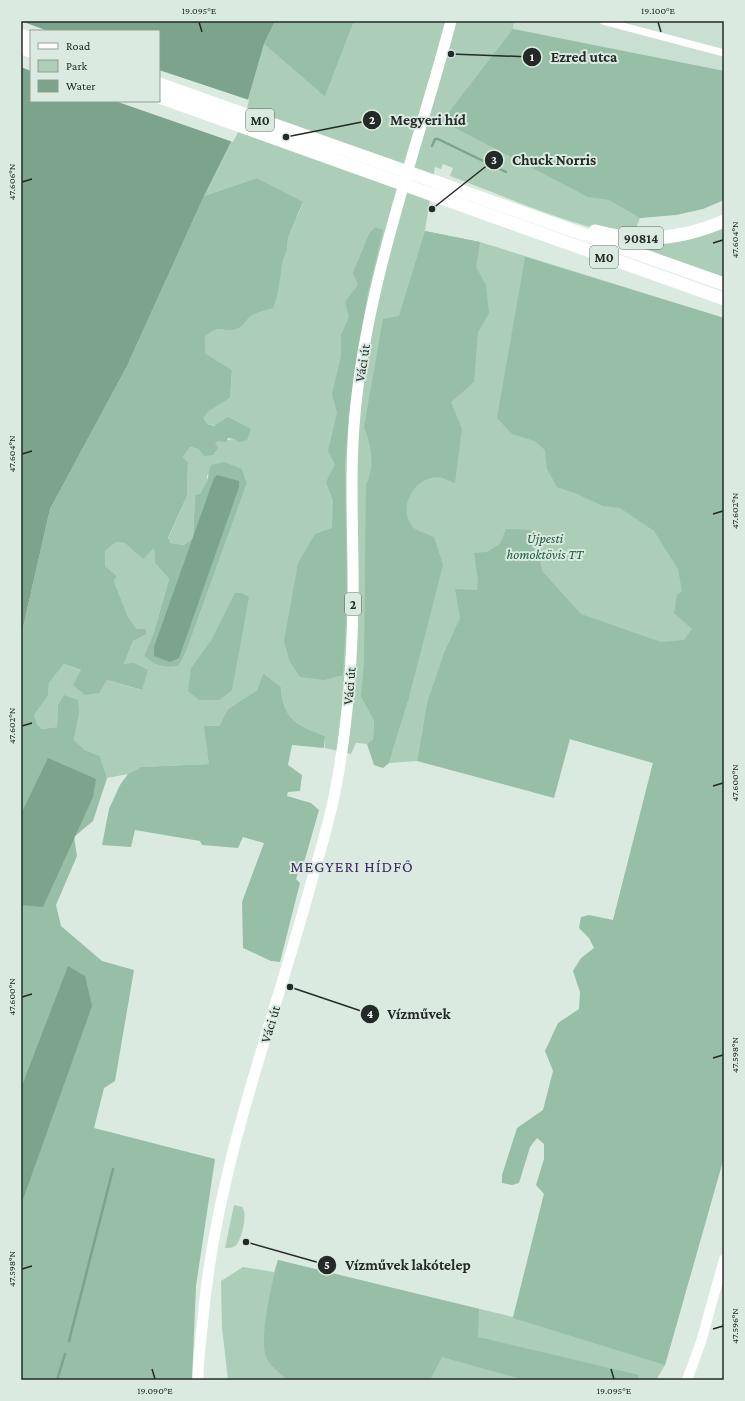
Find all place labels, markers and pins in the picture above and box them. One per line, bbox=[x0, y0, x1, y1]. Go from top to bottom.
callout: Ezred utca bbox=[522, 44, 625, 71]
callout: Megyeri híd bbox=[362, 106, 474, 133]
callout: Chuck Norris bbox=[484, 146, 604, 173]
callout: Vízművek bbox=[360, 1000, 459, 1027]
callout: Vízművek lakótelep bbox=[317, 1251, 479, 1278]

